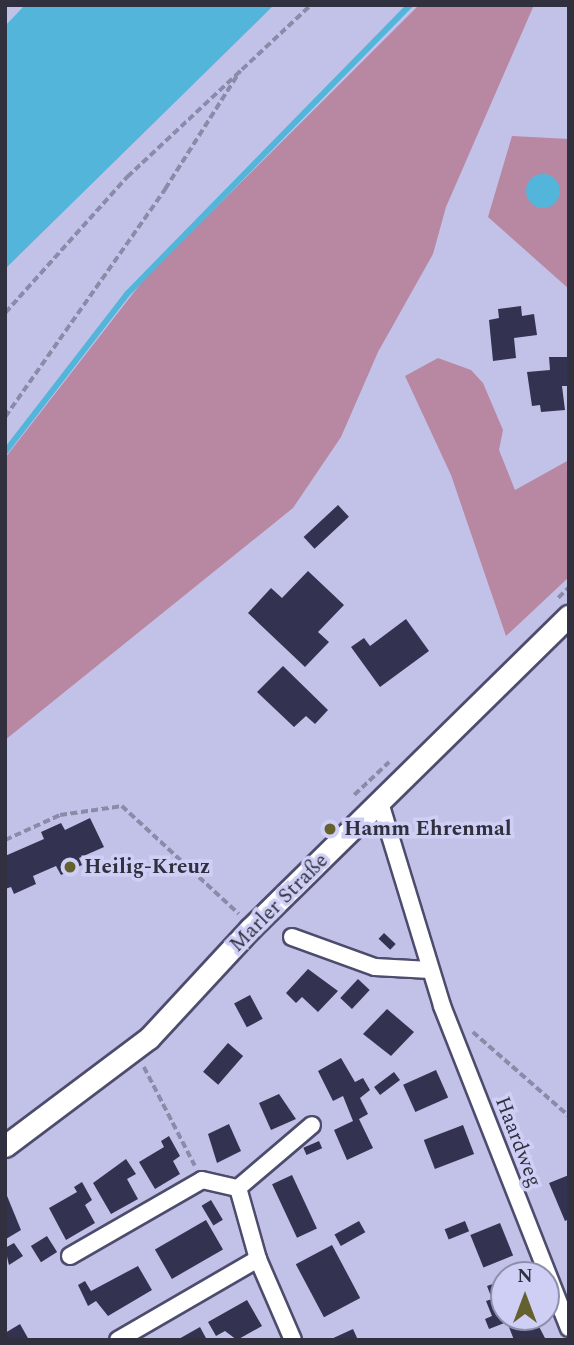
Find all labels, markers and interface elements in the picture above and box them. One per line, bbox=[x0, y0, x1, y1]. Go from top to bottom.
place label: Hamm Ehrenmal bbox=[344, 816, 512, 842]
marker: Hamm Ehrenmal bbox=[322, 821, 338, 837]
street label: Marler Straße bbox=[224, 848, 334, 958]
place label: Heilig-Kreuz bbox=[84, 854, 210, 880]
marker: Heilig-Kreuz bbox=[62, 859, 78, 875]
street label: Haardweg bbox=[489, 1093, 547, 1191]
north arrow bbox=[490, 1261, 560, 1331]
text: N bbox=[517, 1262, 533, 1291]

